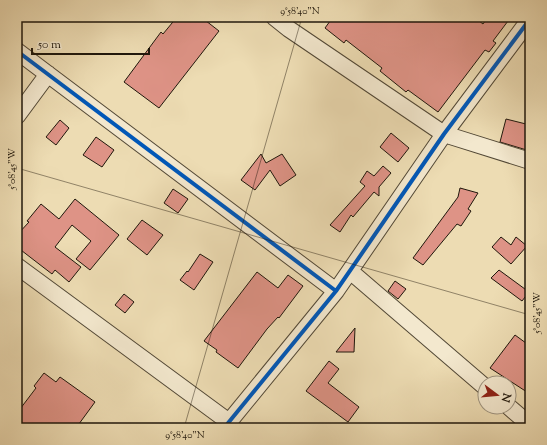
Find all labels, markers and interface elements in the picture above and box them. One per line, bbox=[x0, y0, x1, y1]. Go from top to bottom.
text: 9°58'40"N bbox=[280, 4, 320, 19]
scale bar bbox=[32, 30, 149, 56]
text: 50 m bbox=[37, 36, 61, 54]
text: 5°08'45"W bbox=[5, 148, 20, 191]
text: 5°08'45"W bbox=[530, 292, 545, 335]
north arrow bbox=[477, 375, 517, 415]
text: N bbox=[497, 390, 515, 404]
text: 9°58'40"N bbox=[165, 428, 205, 443]

